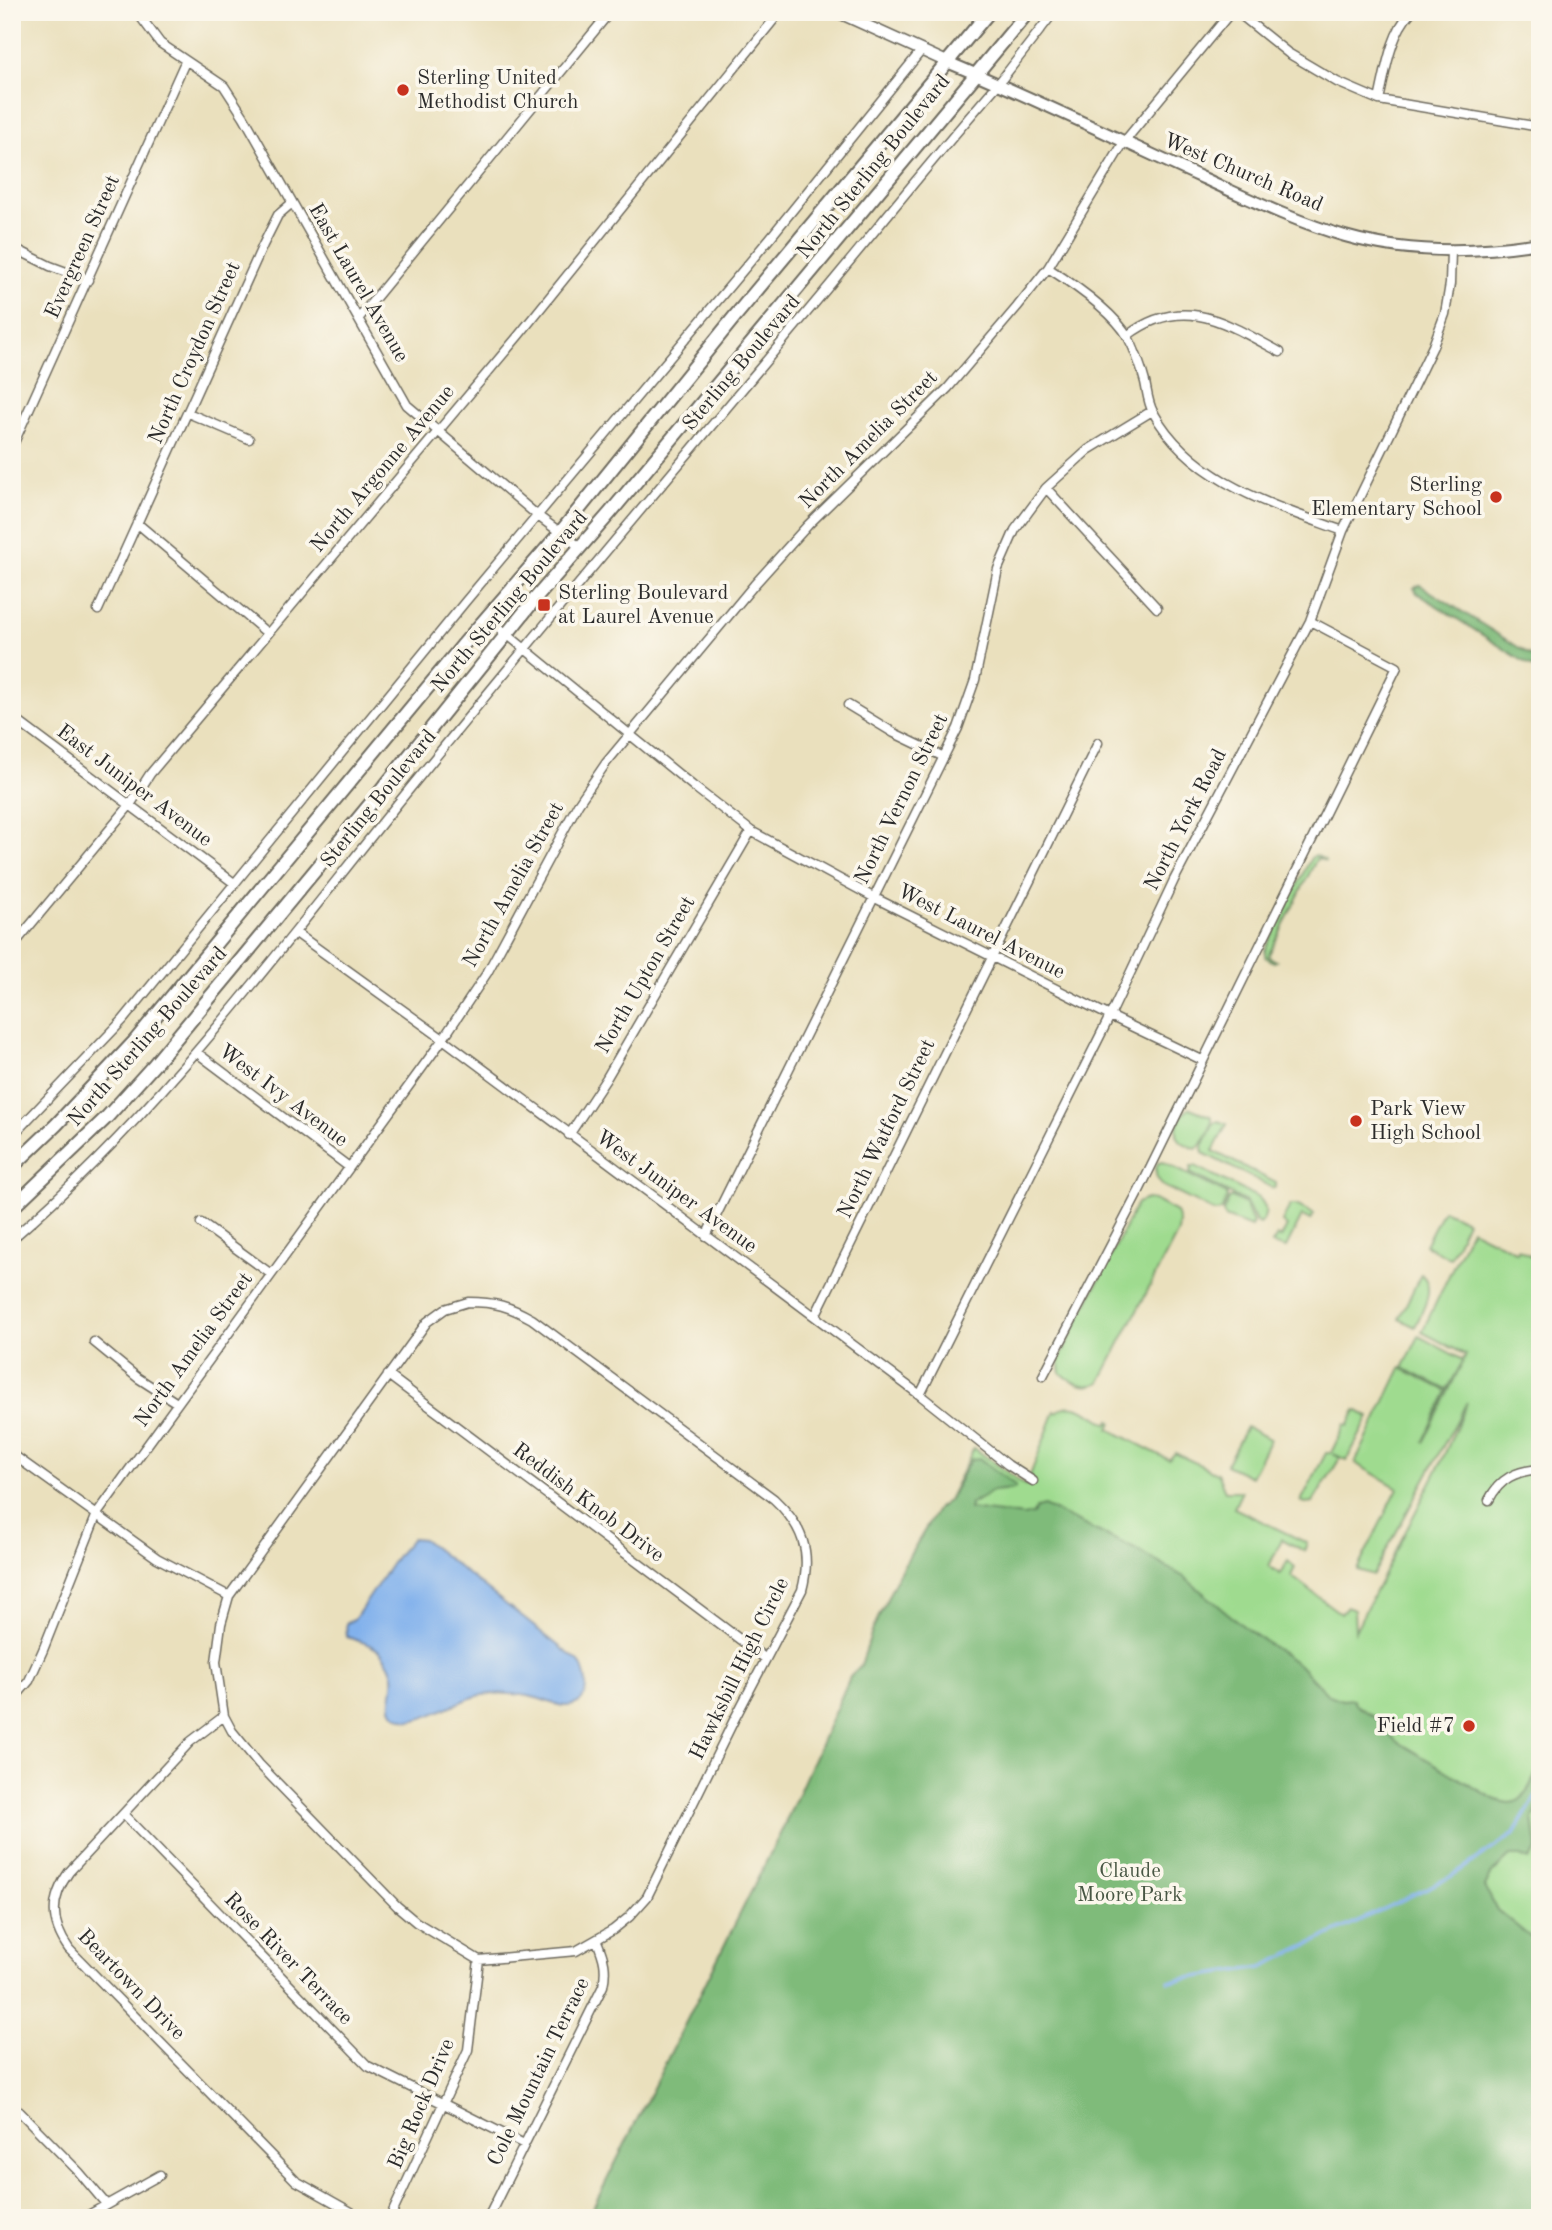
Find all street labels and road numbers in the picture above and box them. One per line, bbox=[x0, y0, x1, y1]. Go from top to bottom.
street label: North Sterling Boulevard bbox=[793, 71, 955, 263]
street label: West Church Road bbox=[1160, 130, 1326, 216]
street label: Evergreen Street bbox=[42, 172, 124, 322]
street label: East Laurel Avenue bbox=[304, 200, 412, 366]
street label: North Croydon Street bbox=[145, 259, 245, 447]
street label: Sterling Boulevard bbox=[679, 291, 805, 435]
street label: North Amelia Street bbox=[796, 367, 942, 513]
street label: North Argonne Avenue bbox=[307, 381, 459, 557]
street label: North Sterling Boulevard bbox=[428, 507, 592, 697]
street label: North Vernon Street bbox=[852, 710, 952, 888]
street label: East Juniper Avenue bbox=[52, 721, 216, 851]
street label: Sterling Boulevard bbox=[317, 726, 441, 872]
street label: North York Road bbox=[1141, 746, 1231, 894]
street label: North Amelia Street bbox=[460, 799, 568, 971]
street label: West Laurel Avenue bbox=[894, 881, 1068, 983]
street label: North Upton Street bbox=[592, 893, 700, 1057]
street label: North Sterling Boulevard bbox=[65, 943, 231, 1131]
street label: North Watford Street bbox=[834, 1036, 940, 1222]
street label: West Ivy Avenue bbox=[215, 1041, 351, 1151]
street label: West Juniper Avenue bbox=[591, 1127, 761, 1257]
street label: North Amelia Street bbox=[131, 1269, 257, 1431]
street label: Reddish Knob Drive bbox=[508, 1439, 668, 1567]
street label: Hawksbill High Circle bbox=[687, 1574, 793, 1764]
street label: Rose River Terrace bbox=[220, 1889, 356, 2029]
street label: Beartown Drive bbox=[73, 1926, 189, 2044]
street label: Cole Mountain Terrace bbox=[484, 1975, 594, 2169]
street label: Big Rock Drive bbox=[385, 2036, 459, 2172]

